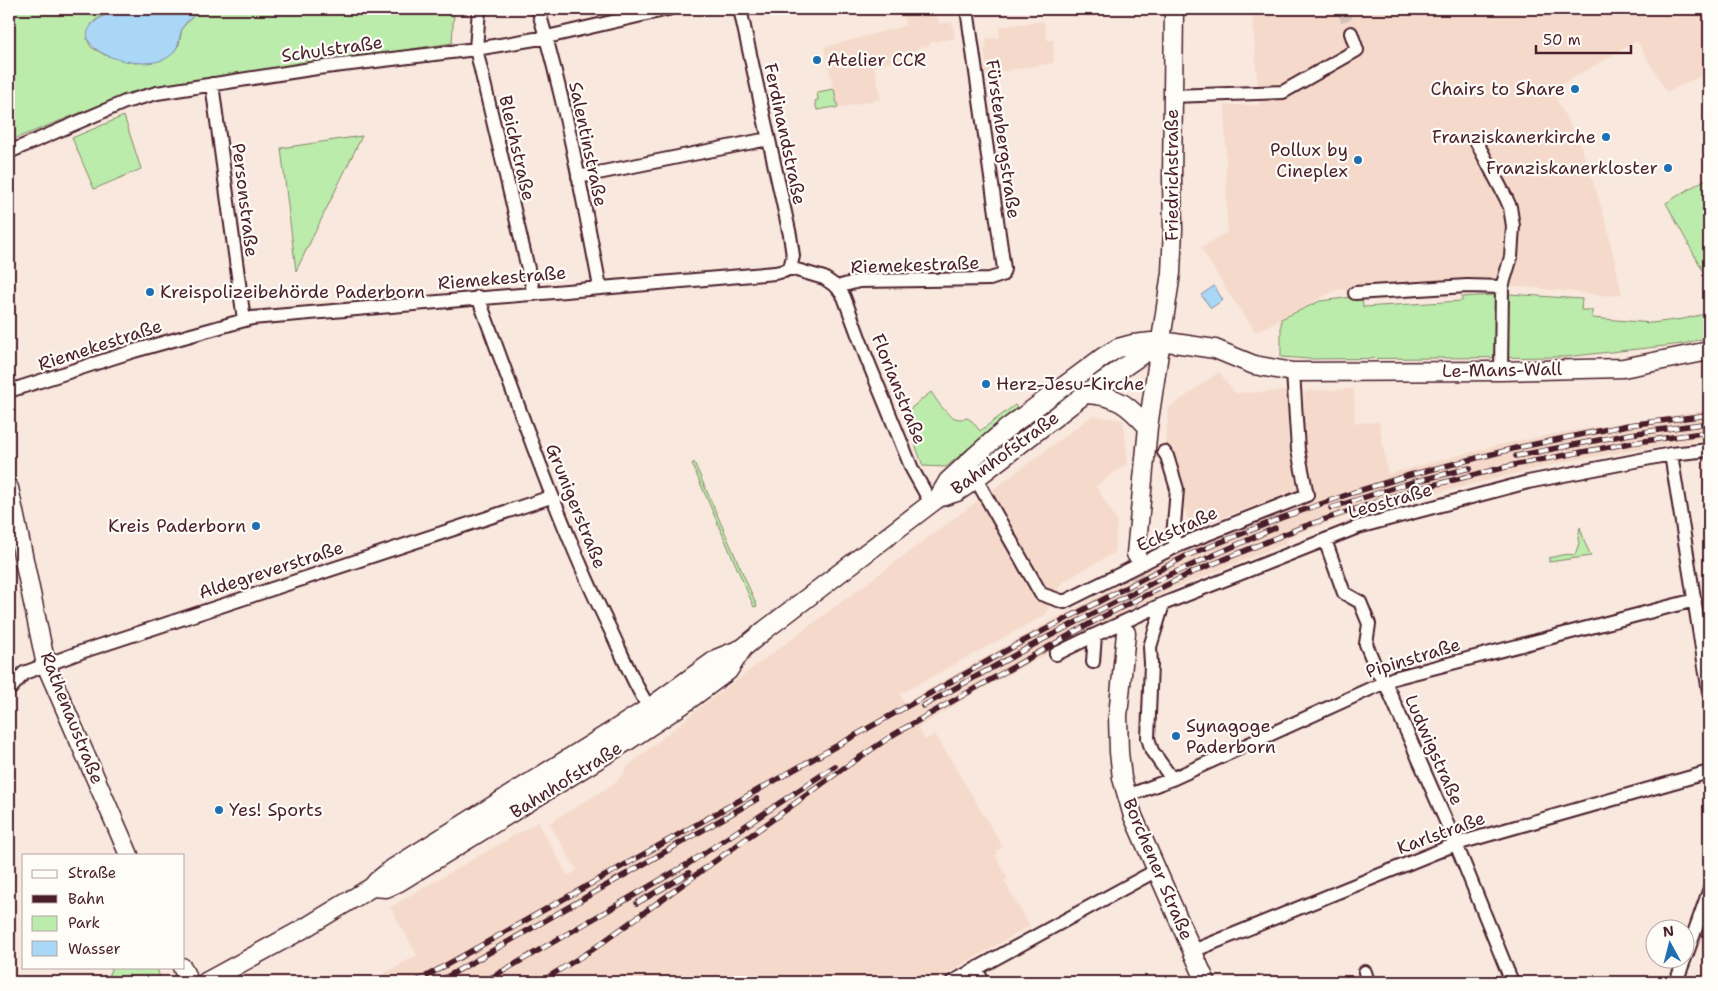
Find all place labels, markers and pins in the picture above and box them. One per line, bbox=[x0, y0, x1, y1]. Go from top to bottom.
place label: Atelier CCR bbox=[827, 48, 926, 72]
marker: Atelier CCR bbox=[811, 54, 823, 66]
place label: Chairs to Share bbox=[1431, 77, 1565, 101]
marker: Chairs to Share bbox=[1569, 83, 1581, 95]
place label: Franziskanerkirche bbox=[1432, 125, 1596, 149]
marker: Franziskanerkirche bbox=[1600, 131, 1612, 143]
place label: Pollux by Cineplex bbox=[1270, 138, 1348, 183]
marker: Pollux by Cineplex bbox=[1352, 154, 1364, 166]
place label: Franziskanerkloster bbox=[1486, 156, 1658, 180]
marker: Franziskanerkloster bbox=[1662, 162, 1674, 174]
place label: Kreispolizeibehörde Paderborn bbox=[160, 280, 425, 304]
marker: Kreispolizeibehörde Paderborn bbox=[144, 286, 156, 298]
place label: Herz-Jesu-Kirche bbox=[996, 372, 1144, 396]
marker: Herz-Jesu-Kirche bbox=[980, 378, 992, 390]
place label: Kreis Paderborn bbox=[108, 514, 246, 538]
marker: Kreis Paderborn bbox=[250, 520, 262, 532]
place label: Synagoge Paderborn bbox=[1186, 714, 1276, 759]
marker: Synagoge Paderborn bbox=[1170, 730, 1182, 742]
place label: Yes! Sports bbox=[229, 798, 323, 822]
marker: Yes! Sports bbox=[213, 804, 225, 816]

